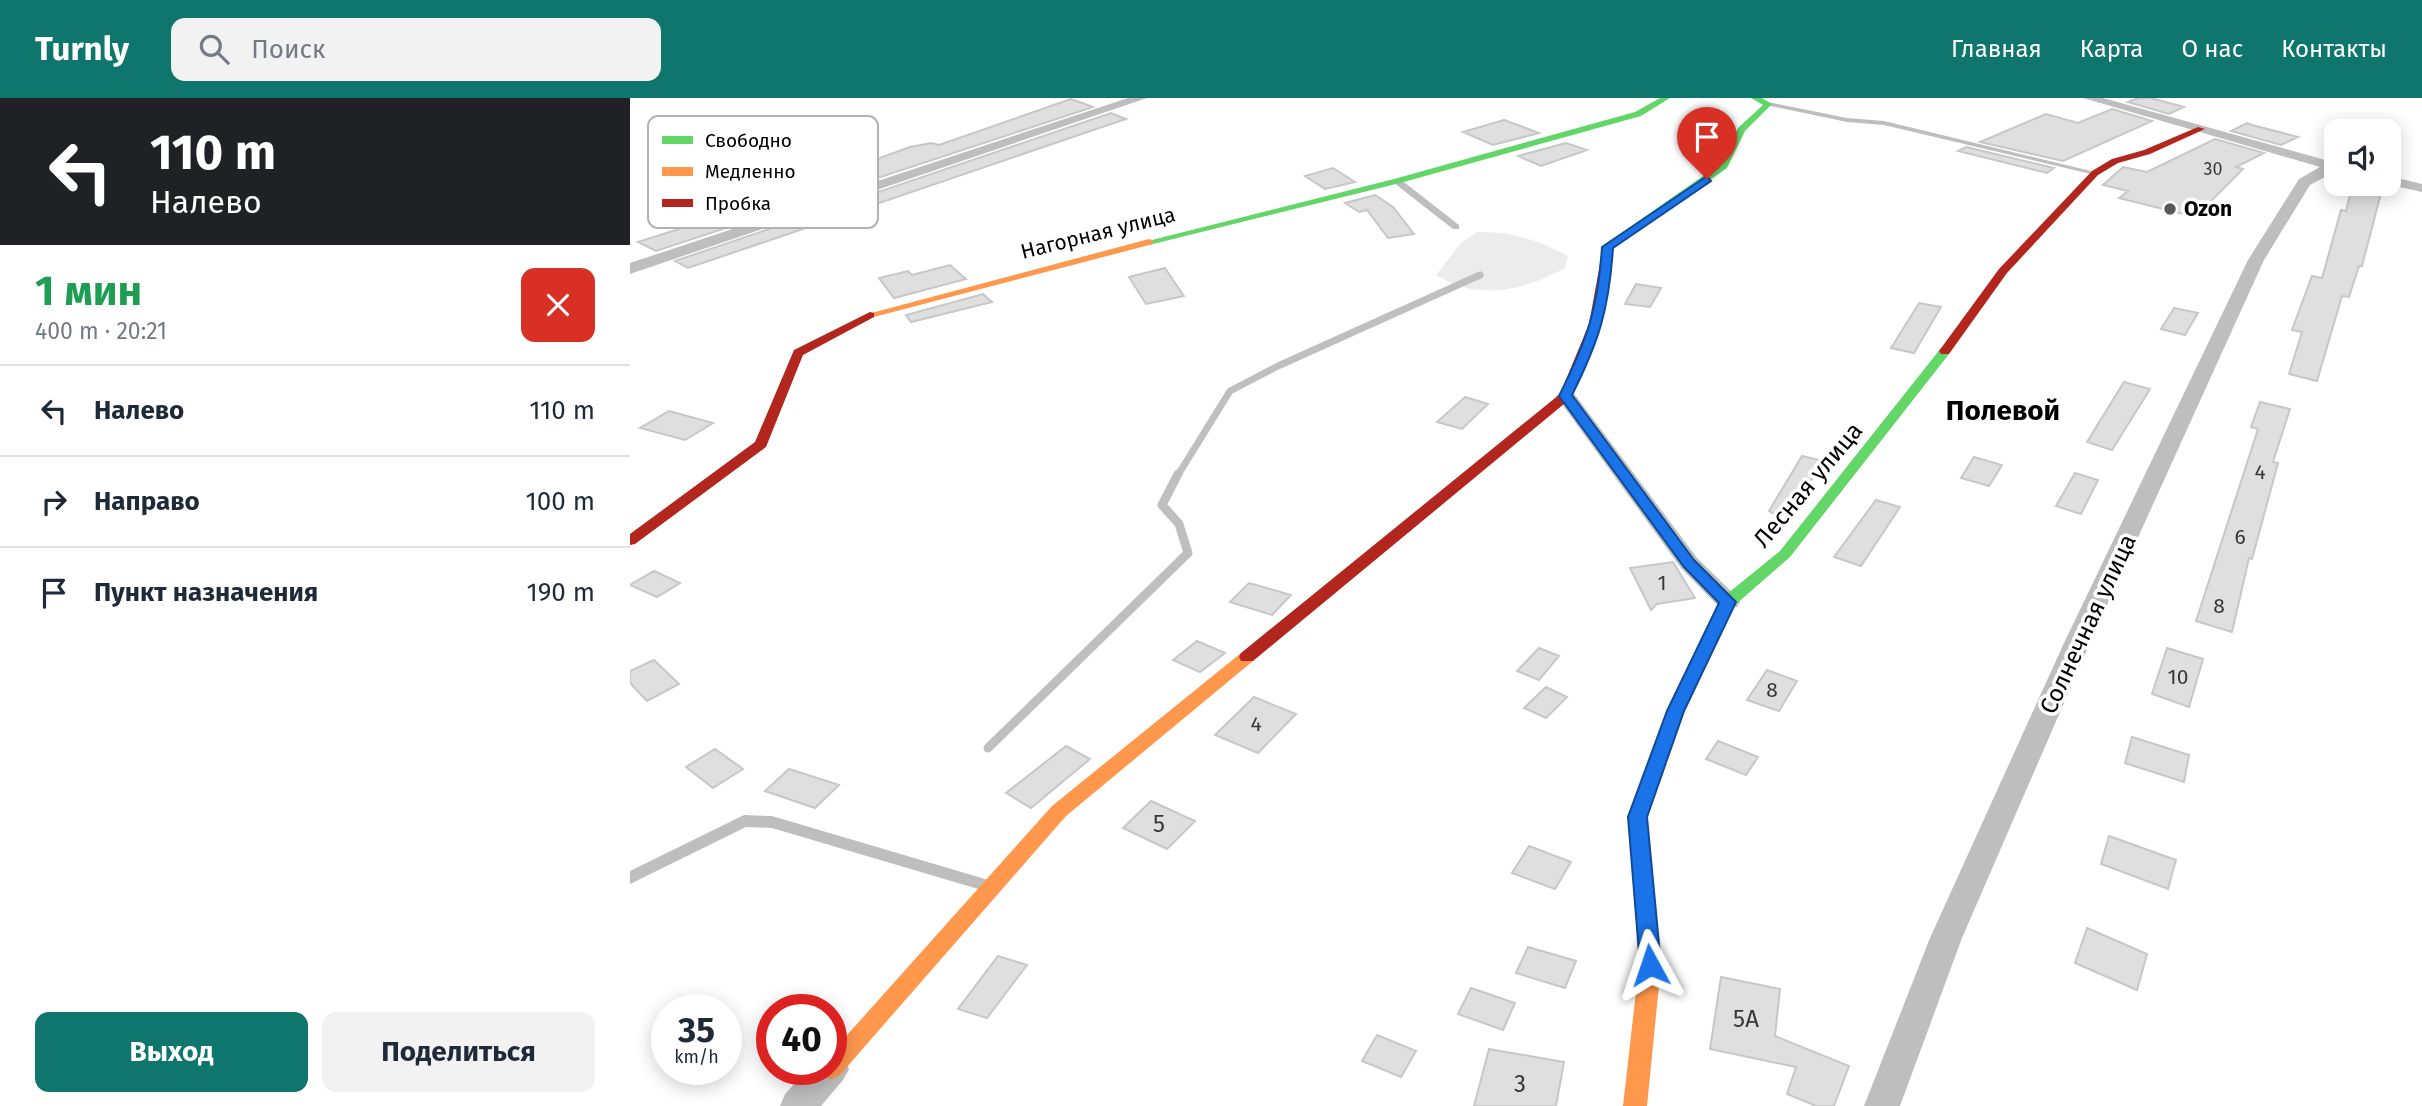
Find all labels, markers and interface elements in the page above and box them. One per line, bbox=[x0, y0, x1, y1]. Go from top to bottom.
search box bbox=[171, 18, 661, 81]
text: Turnly bbox=[35, 29, 129, 69]
icon: search bbox=[195, 30, 233, 68]
text: Поиск bbox=[251, 34, 325, 65]
text: Главная bbox=[1951, 35, 2042, 63]
text: Карта bbox=[2080, 35, 2143, 63]
text: О нас bbox=[2181, 35, 2243, 63]
text: Контакты bbox=[2281, 35, 2387, 63]
pin bbox=[1677, 107, 1737, 179]
legend bbox=[648, 116, 878, 228]
icon: arrive bbox=[1688, 118, 1726, 156]
map controls bbox=[2324, 119, 2401, 196]
button: sound bbox=[2324, 119, 2401, 196]
text: 110 m bbox=[150, 123, 276, 182]
icon: left bbox=[35, 126, 126, 217]
text: Свободно bbox=[705, 129, 792, 152]
house number: 30 bbox=[2203, 158, 2223, 180]
text: Медленно bbox=[705, 160, 796, 183]
text: Налево bbox=[150, 183, 262, 221]
text: Пробка bbox=[705, 192, 771, 215]
place label: Ozon bbox=[2184, 196, 2232, 222]
street label: Нагорная улица bbox=[1018, 201, 1178, 265]
marker: Ozon bbox=[2162, 201, 2178, 217]
text: 1 мин bbox=[35, 266, 142, 316]
button: close bbox=[521, 268, 595, 342]
text: 400 m · 20:21 bbox=[35, 317, 167, 345]
icon: left bbox=[35, 392, 73, 430]
district label: Полевой bbox=[1946, 394, 2060, 427]
text: Налево bbox=[94, 395, 184, 426]
text: 110 m bbox=[529, 395, 595, 426]
street label: Лесная улица bbox=[1748, 417, 1868, 553]
house number: 4 bbox=[2254, 459, 2266, 485]
icon: right bbox=[35, 483, 73, 521]
text: Направо bbox=[94, 486, 200, 517]
text: 100 m bbox=[526, 486, 595, 517]
house number: 6 bbox=[2234, 524, 2246, 550]
street label: Солнечная улица bbox=[2034, 530, 2142, 718]
house number: 1 bbox=[1657, 570, 1667, 596]
icon: arrive bbox=[35, 574, 73, 612]
text: Пункт назначения bbox=[94, 577, 318, 608]
text: 190 m bbox=[526, 577, 595, 608]
house number: 8 bbox=[2213, 593, 2225, 619]
house number: 10 bbox=[2168, 664, 2188, 690]
house number: 8 bbox=[1766, 677, 1778, 703]
house number: 4 bbox=[1250, 711, 1262, 737]
house number: 5 bbox=[1153, 810, 1165, 838]
position arrow bbox=[1613, 928, 1687, 1002]
speed limit sign: 40 bbox=[756, 994, 847, 1085]
house number: 5А bbox=[1733, 1005, 1759, 1033]
text: 35 bbox=[678, 1009, 715, 1051]
button: Выход bbox=[35, 1012, 308, 1092]
button: Поделиться bbox=[322, 1012, 595, 1092]
text: km/h bbox=[674, 1046, 719, 1068]
house number: 3 bbox=[1514, 1070, 1526, 1098]

